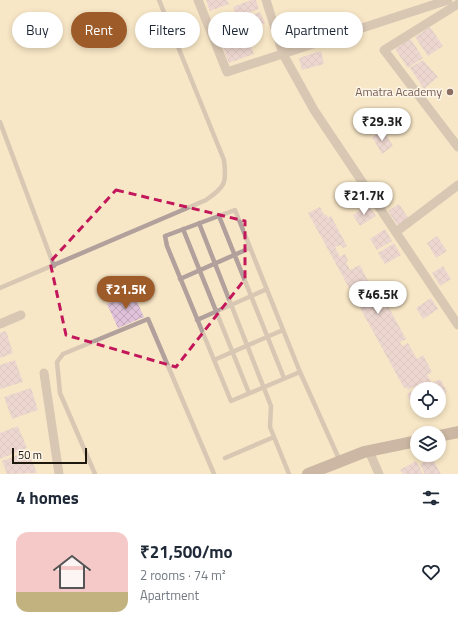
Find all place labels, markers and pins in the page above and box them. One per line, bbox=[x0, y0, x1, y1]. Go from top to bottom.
place label: Amatra Academy bbox=[355, 82, 442, 101]
marker: Amatra Academy bbox=[445, 87, 455, 97]
pin: ₹29.3K bbox=[349, 108, 415, 142]
pin: ₹21.7K bbox=[331, 182, 397, 216]
pin: ₹21.5K bbox=[93, 276, 159, 310]
pin: ₹46.5K bbox=[345, 281, 411, 315]

